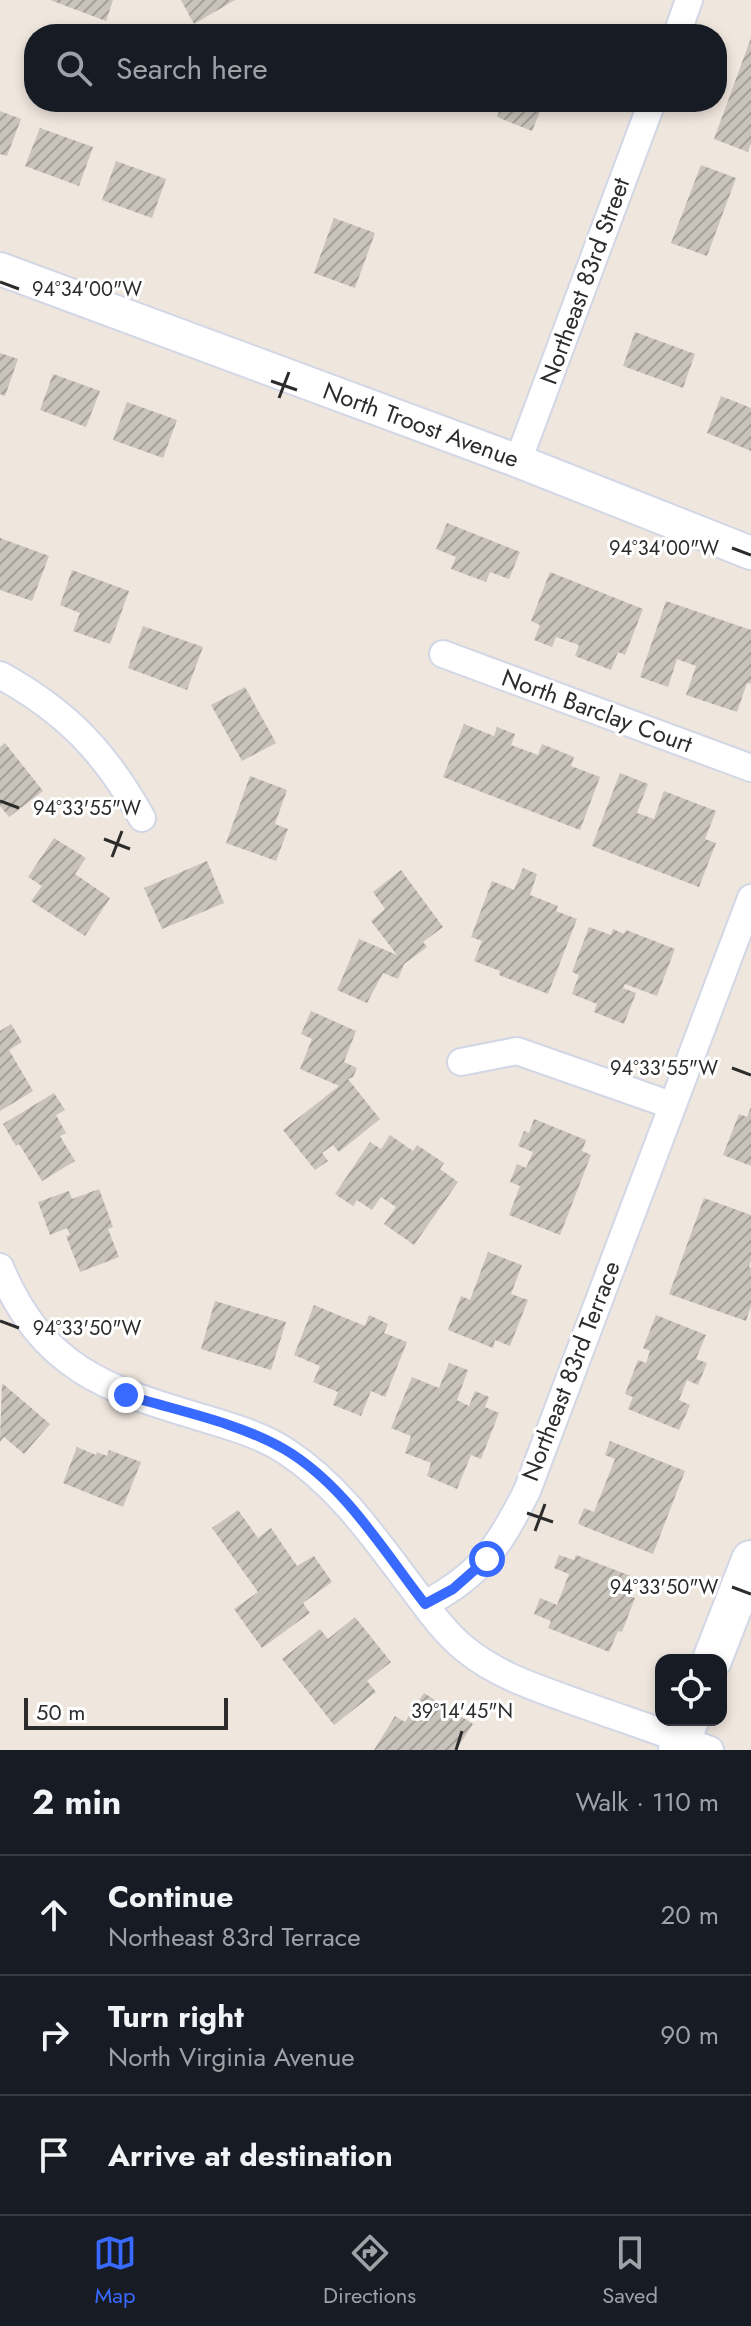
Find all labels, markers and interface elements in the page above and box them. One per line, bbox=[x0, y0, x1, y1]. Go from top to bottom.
search box bbox=[24, 24, 727, 112]
icon: search bbox=[52, 46, 96, 90]
text: Search here bbox=[116, 47, 268, 90]
street label: Northeast 83rd Street bbox=[531, 172, 638, 389]
text: 94°34'00"W bbox=[32, 275, 142, 304]
street label: North Troost Avenue bbox=[318, 373, 524, 476]
text: 94°34'00"W bbox=[609, 534, 719, 563]
street label: North Barclay Court bbox=[497, 660, 698, 761]
text: 94°33'55"W bbox=[33, 794, 141, 823]
text: 94°33'55"W bbox=[610, 1054, 718, 1083]
street label: Northeast 83rd Terrace bbox=[512, 1256, 629, 1486]
text: 94°33'50"W bbox=[33, 1314, 142, 1343]
route end bbox=[108, 1377, 144, 1413]
route start bbox=[469, 1541, 505, 1577]
text: 94°33'50"W bbox=[610, 1573, 719, 1602]
map controls bbox=[655, 1654, 727, 1726]
button: locate bbox=[655, 1654, 727, 1726]
scale bar bbox=[24, 1694, 228, 1730]
text: 50 m bbox=[36, 1696, 85, 1728]
text: 39°14'45"N bbox=[411, 1697, 513, 1726]
text: 2 min bbox=[32, 1778, 121, 1827]
text: Walk · 110 m bbox=[575, 1783, 719, 1821]
text: Continue bbox=[108, 1875, 234, 1918]
icon: ahead bbox=[32, 1893, 76, 1937]
text: 20 m bbox=[661, 1896, 719, 1934]
text: Northeast 83rd Terrace bbox=[108, 1918, 361, 1956]
text: Turn right bbox=[108, 1995, 244, 2038]
icon: right bbox=[32, 2013, 76, 2057]
text: 90 m bbox=[660, 2016, 719, 2054]
text: North Virginia Avenue bbox=[108, 2038, 355, 2076]
icon: arrive bbox=[32, 2133, 76, 2177]
text: Arrive at destination bbox=[108, 2134, 393, 2177]
tab: Map bbox=[93, 2231, 137, 2311]
tab: Directions bbox=[323, 2231, 416, 2311]
tab: Saved bbox=[602, 2231, 658, 2311]

